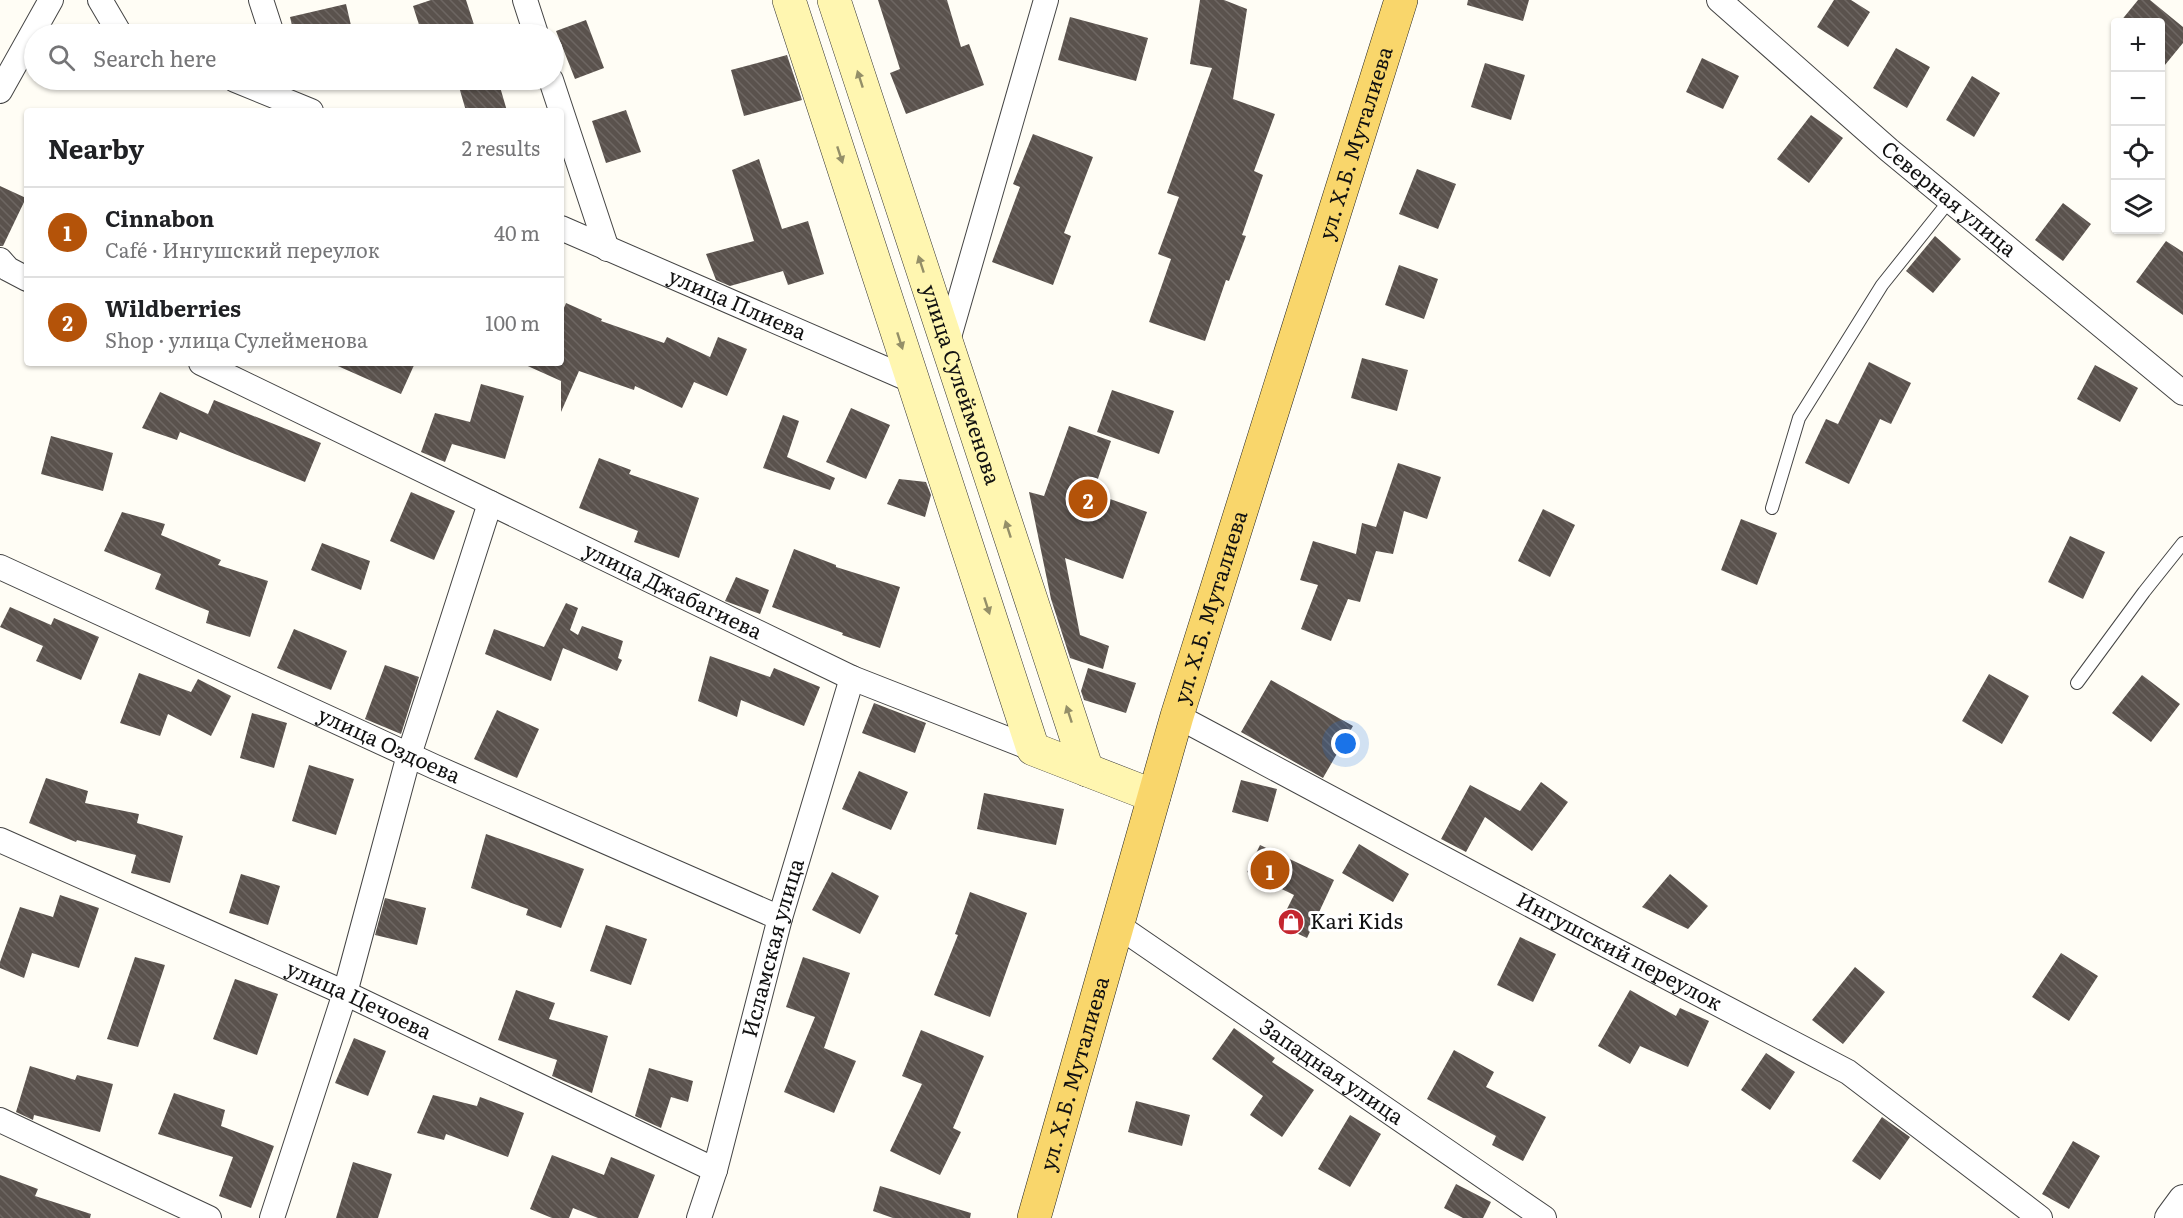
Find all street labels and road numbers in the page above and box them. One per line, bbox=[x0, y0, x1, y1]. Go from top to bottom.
street label: ул. Х.Б. Муталиева bbox=[1309, 41, 1399, 243]
street label: Северная улица bbox=[1876, 132, 2025, 263]
street label: улица Плиева bbox=[664, 259, 813, 346]
street label: улица Сулейменова bbox=[915, 280, 1010, 489]
street label: ул. Х.Б. Муталиева bbox=[1164, 505, 1254, 707]
street label: улица Джабагиева bbox=[579, 533, 769, 646]
street label: улица Оздоева bbox=[314, 697, 467, 790]
street label: Исламская улица bbox=[732, 853, 810, 1040]
street label: Ингушский переулок bbox=[1512, 882, 1729, 1017]
street label: улица Цечоева bbox=[282, 951, 438, 1046]
street label: ул. Х.Б. Муталиева bbox=[1030, 972, 1115, 1174]
street label: Западная улица bbox=[1254, 1010, 1412, 1131]

